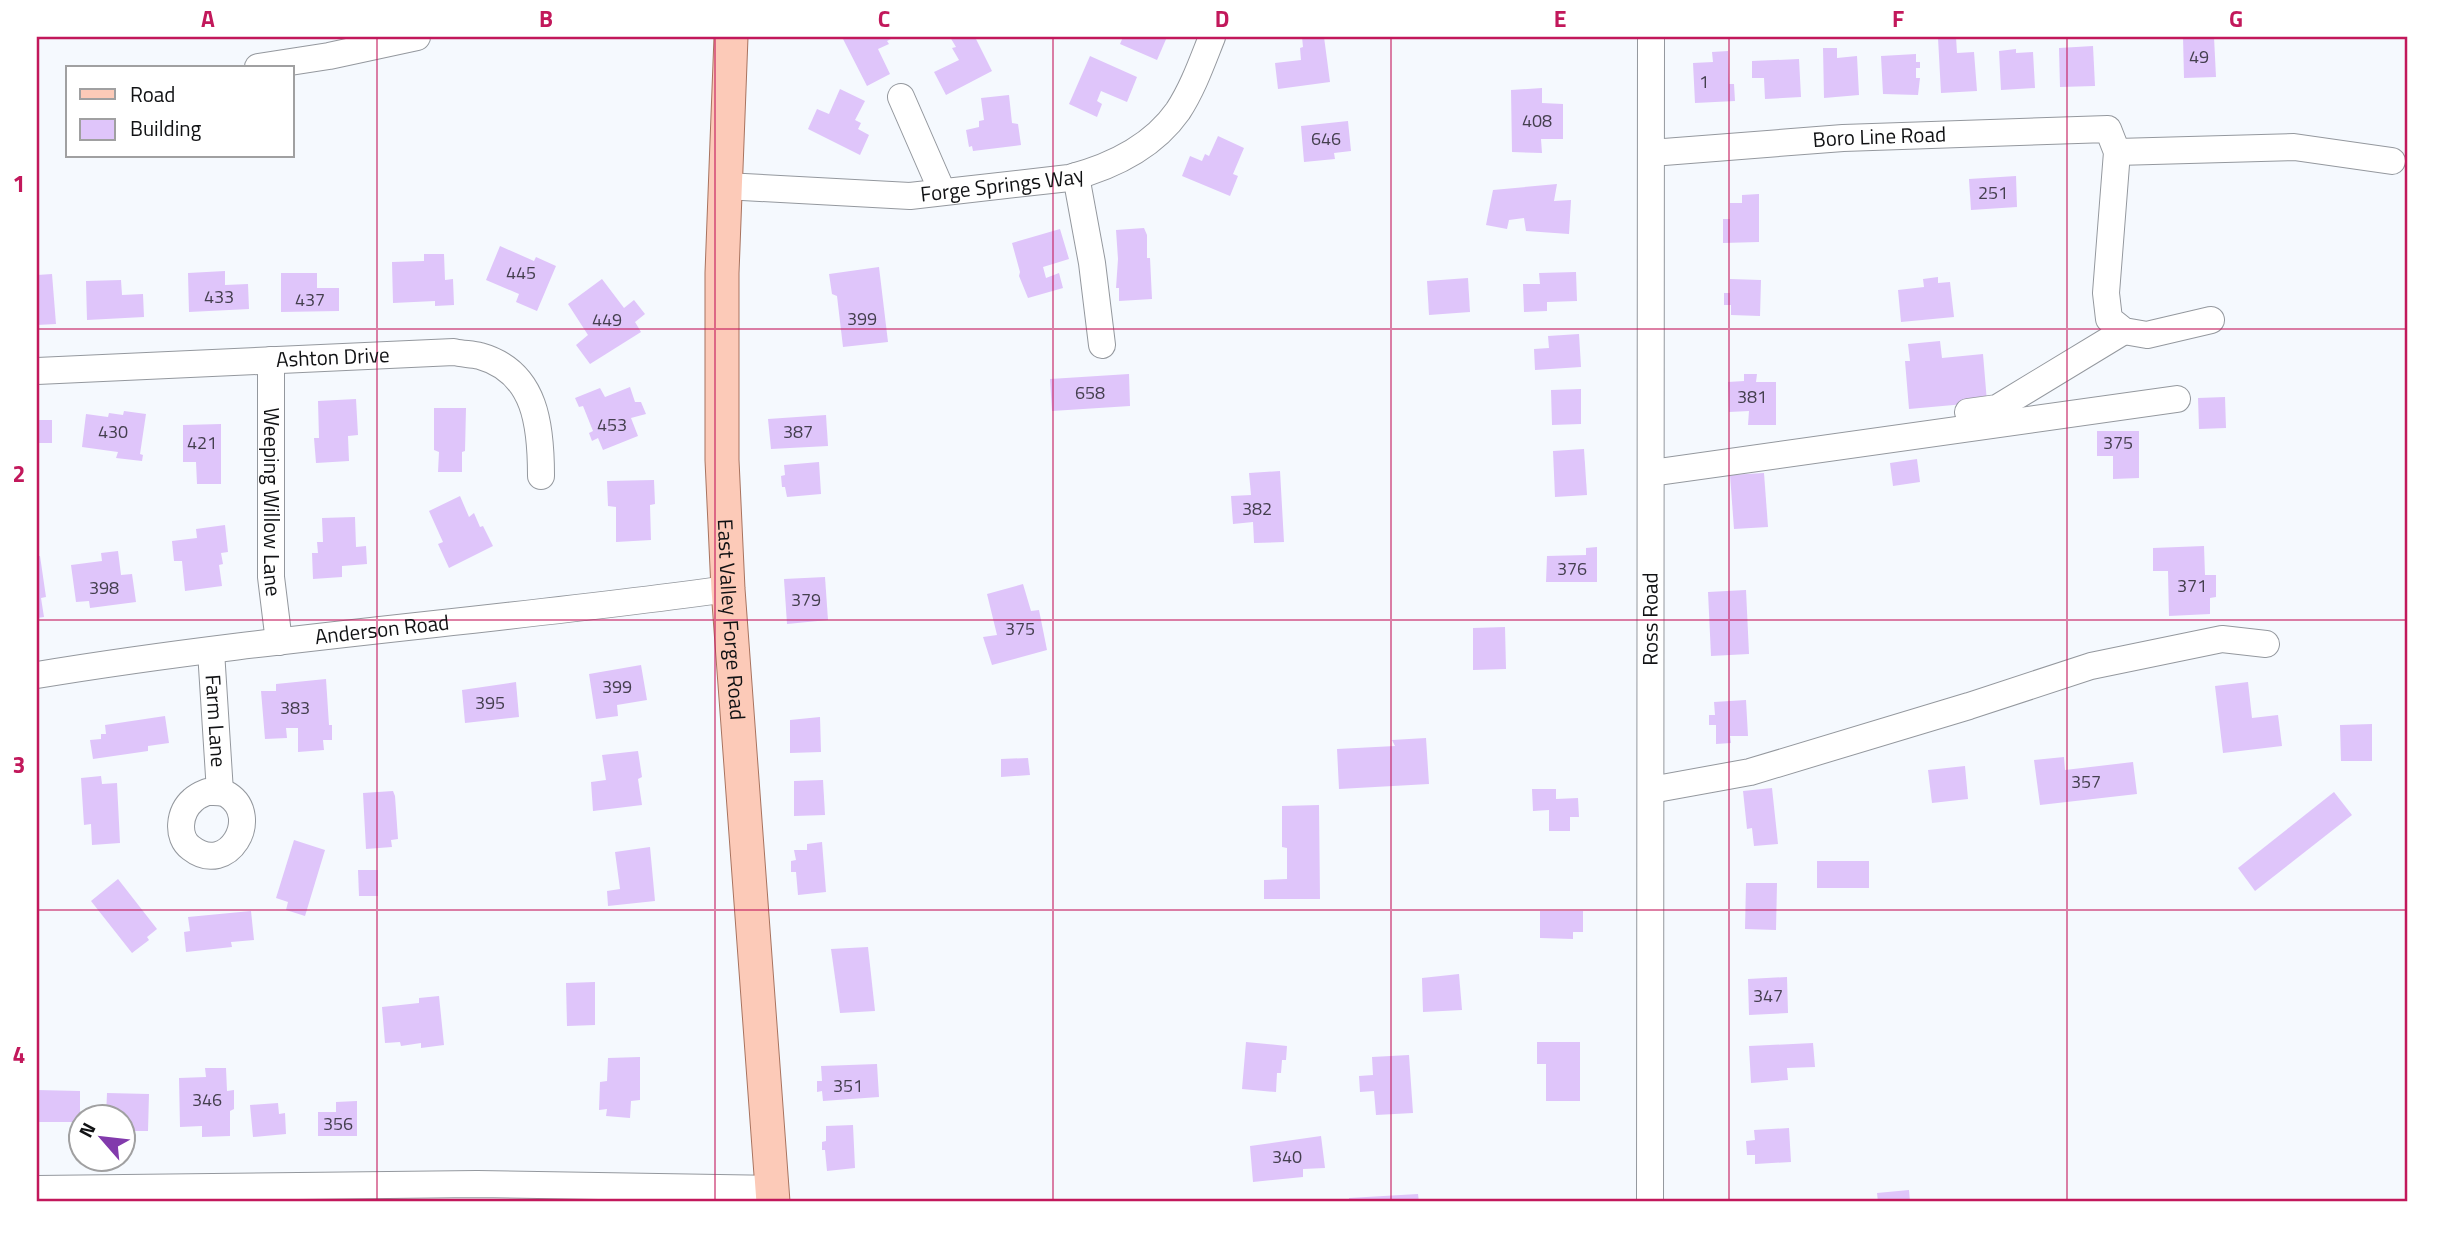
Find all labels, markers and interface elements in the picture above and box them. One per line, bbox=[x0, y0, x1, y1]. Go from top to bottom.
text: A bbox=[201, 1, 215, 36]
text: B bbox=[539, 1, 553, 36]
text: C bbox=[878, 1, 890, 36]
text: D bbox=[1215, 1, 1229, 36]
text: E bbox=[1554, 1, 1566, 36]
text: F bbox=[1892, 1, 1904, 36]
text: G bbox=[2229, 1, 2243, 36]
house number: 49 bbox=[2189, 43, 2209, 70]
legend bbox=[66, 66, 294, 158]
house number: 1 bbox=[1699, 68, 1709, 95]
text: Road bbox=[130, 78, 175, 110]
house number: 408 bbox=[1522, 107, 1552, 134]
text: Building bbox=[130, 112, 202, 144]
street label: Boro Line Road bbox=[1811, 118, 1947, 155]
house number: 646 bbox=[1311, 125, 1341, 152]
street label: Forge Springs Way bbox=[918, 158, 1088, 210]
text: 1 bbox=[13, 166, 25, 201]
house number: 251 bbox=[1978, 179, 2008, 206]
house number: 445 bbox=[506, 259, 536, 286]
house number: 433 bbox=[204, 283, 234, 310]
house number: 437 bbox=[295, 286, 325, 313]
house number: 399 bbox=[847, 305, 877, 332]
house number: 449 bbox=[592, 306, 622, 333]
street label: Ashton Drive bbox=[275, 338, 390, 375]
house number: 658 bbox=[1075, 379, 1105, 406]
house number: 381 bbox=[1737, 383, 1767, 410]
street label: Weeping Willow Lane bbox=[256, 408, 290, 598]
house number: 453 bbox=[597, 411, 627, 438]
house number: 430 bbox=[98, 418, 128, 445]
house number: 387 bbox=[783, 418, 813, 445]
house number: 421 bbox=[187, 429, 217, 456]
house number: 375 bbox=[2103, 429, 2133, 456]
text: 2 bbox=[13, 456, 25, 491]
house number: 382 bbox=[1242, 495, 1272, 522]
street label: East Valley Forge Road bbox=[710, 518, 755, 721]
house number: 376 bbox=[1557, 555, 1587, 582]
street label: Ross Road bbox=[1633, 572, 1666, 666]
house number: 371 bbox=[2177, 572, 2207, 599]
house number: 398 bbox=[89, 574, 119, 601]
house number: 379 bbox=[791, 586, 821, 613]
street label: Anderson Road bbox=[313, 605, 451, 652]
house number: 375 bbox=[1005, 615, 1035, 642]
street label: Farm Lane bbox=[198, 673, 235, 768]
house number: 399 bbox=[602, 673, 632, 700]
house number: 395 bbox=[475, 689, 505, 716]
house number: 383 bbox=[280, 694, 310, 721]
text: 3 bbox=[13, 747, 25, 782]
house number: 357 bbox=[2071, 768, 2101, 795]
house number: 347 bbox=[1753, 982, 1783, 1009]
text: 4 bbox=[13, 1037, 25, 1072]
house number: 351 bbox=[833, 1072, 863, 1099]
house number: 346 bbox=[192, 1086, 222, 1113]
north arrow bbox=[66, 1102, 136, 1172]
house number: 356 bbox=[323, 1110, 353, 1137]
text: N bbox=[71, 1117, 102, 1142]
house number: 340 bbox=[1272, 1143, 1302, 1170]

